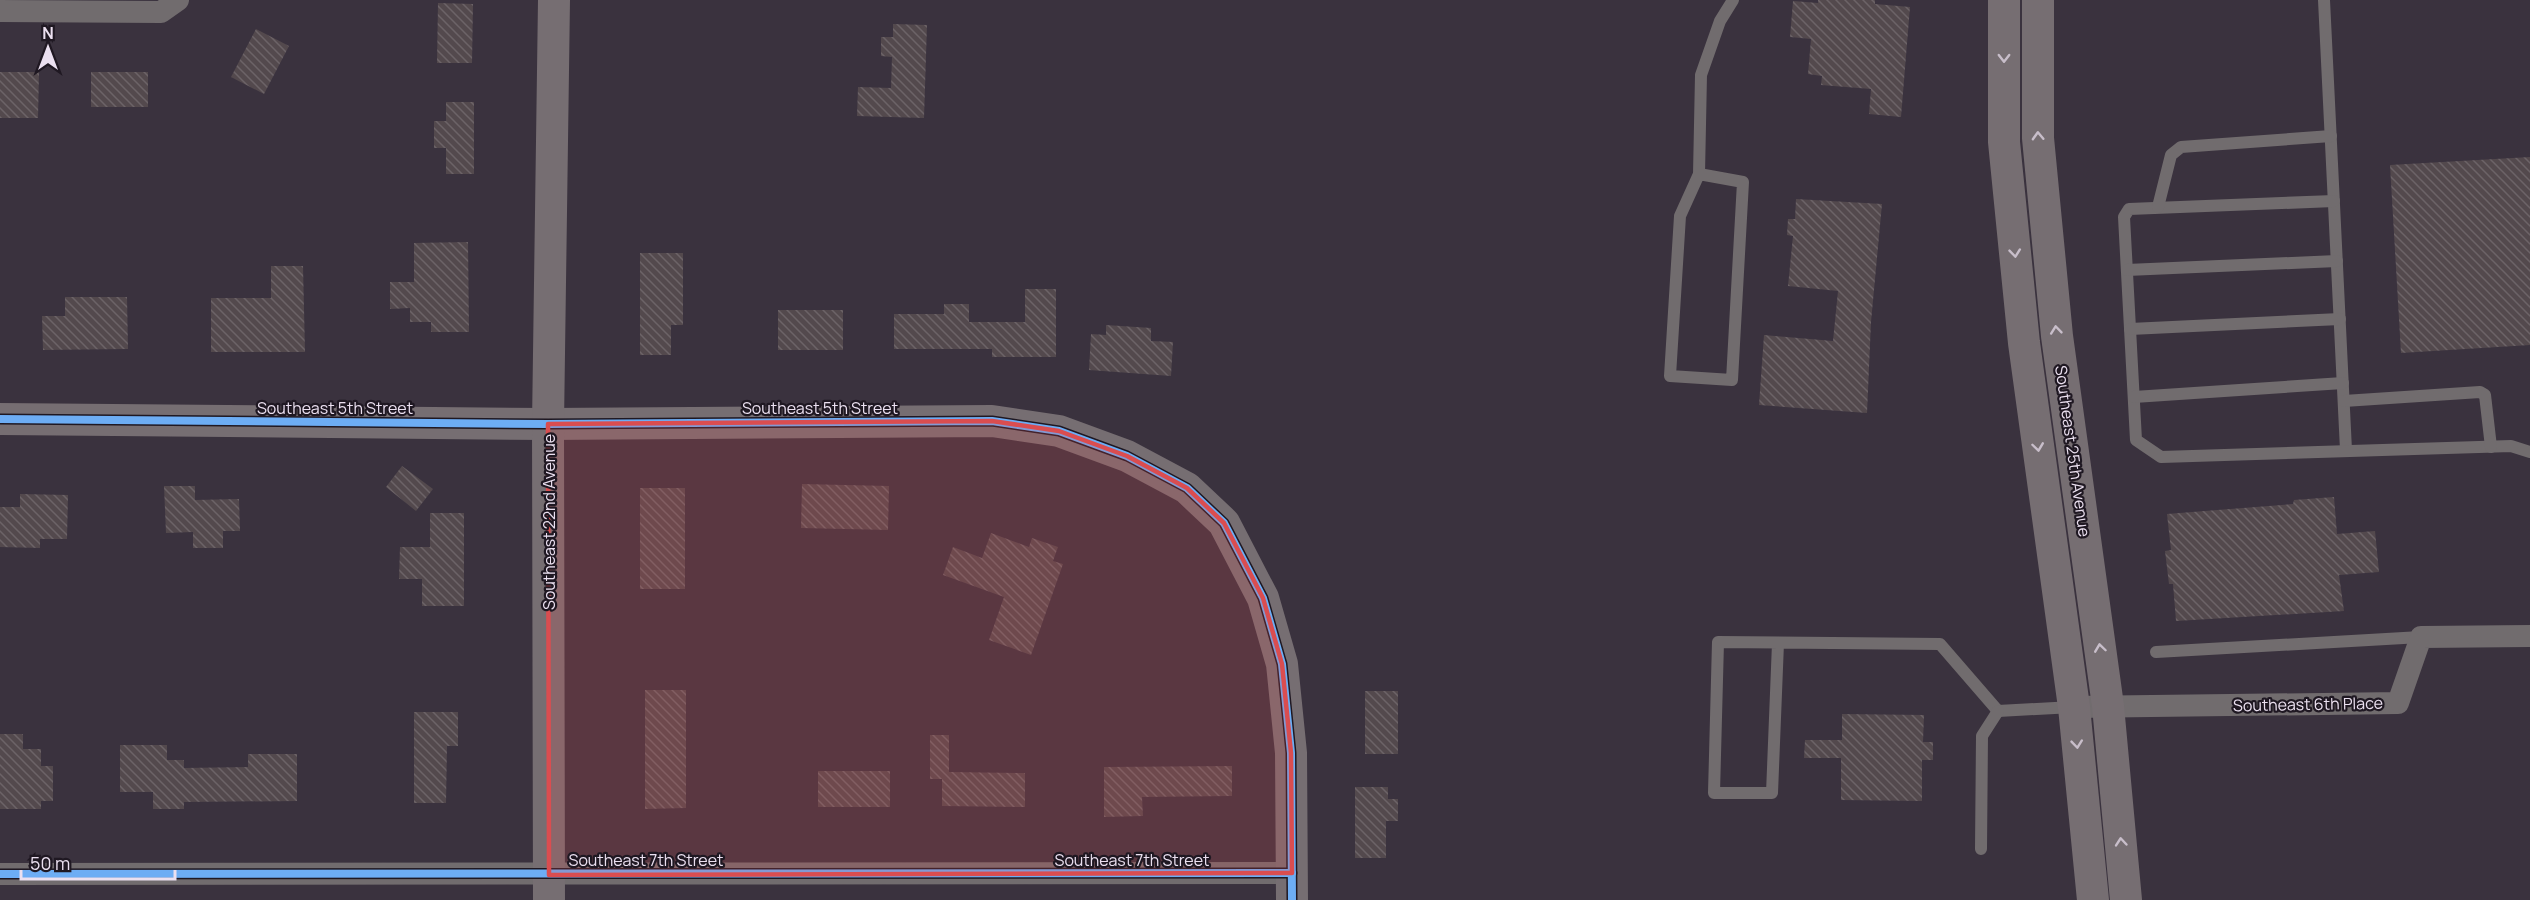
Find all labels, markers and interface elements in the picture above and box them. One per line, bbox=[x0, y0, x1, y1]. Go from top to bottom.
north arrow bbox=[18, 18, 78, 78]
text: N bbox=[42, 22, 54, 44]
one-way arrow bbox=[1998, 54, 2010, 63]
one-way arrow bbox=[2032, 131, 2044, 140]
one-way arrow bbox=[2008, 248, 2021, 258]
one-way arrow bbox=[2050, 325, 2063, 334]
street label: Southeast 25th Avenue bbox=[2050, 364, 2096, 538]
street label: Southeast 5th Street bbox=[257, 397, 413, 419]
street label: Southeast 5th Street bbox=[742, 397, 898, 419]
street label: Southeast 22nd Avenue bbox=[538, 434, 560, 610]
one-way arrow bbox=[2032, 442, 2044, 451]
one-way arrow bbox=[2095, 643, 2107, 653]
street label: Southeast 6th Place bbox=[2233, 692, 2383, 716]
one-way arrow bbox=[2071, 739, 2083, 749]
one-way arrow bbox=[2115, 837, 2128, 846]
scale bar bbox=[21, 843, 176, 881]
street label: Southeast 7th Street bbox=[569, 849, 723, 871]
street label: Southeast 7th Street bbox=[1055, 849, 1209, 871]
text: 50 m bbox=[30, 851, 70, 875]

